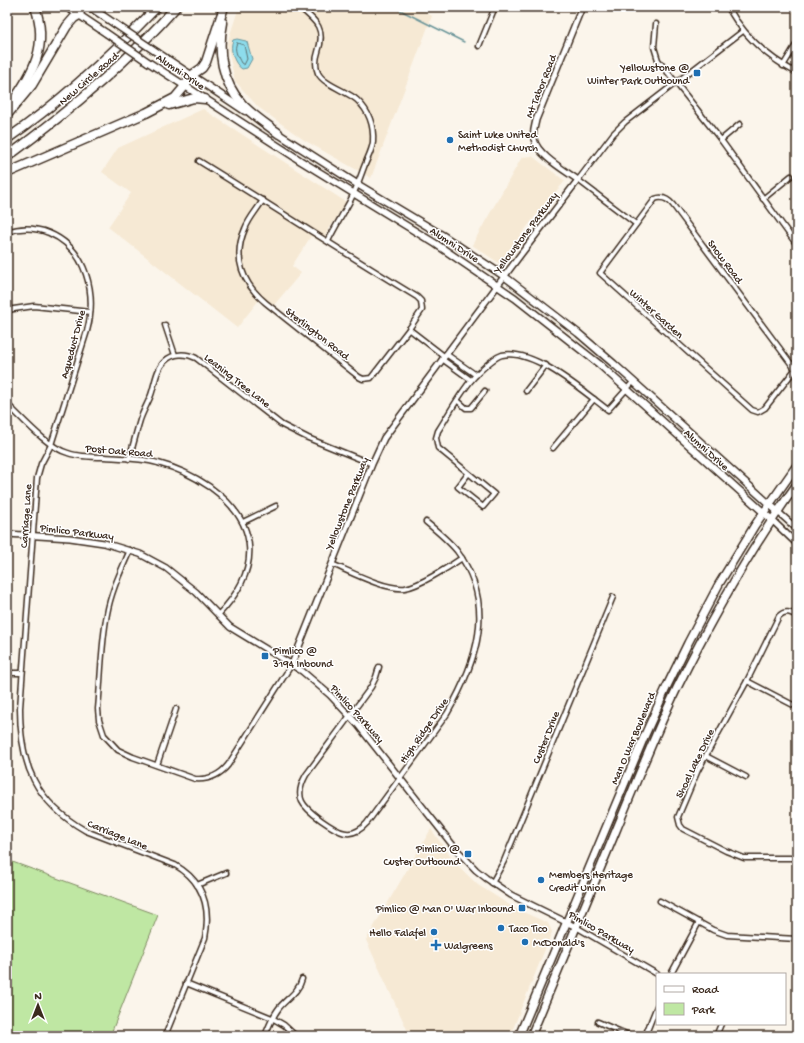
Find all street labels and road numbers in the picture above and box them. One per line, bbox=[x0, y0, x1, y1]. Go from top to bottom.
street label: New Circle Road bbox=[57, 49, 123, 109]
street label: Alumni Drive bbox=[153, 52, 207, 93]
street label: Mt Tabor Road bbox=[524, 52, 561, 120]
street label: Yellowstone Parkway bbox=[492, 190, 561, 277]
street label: Alumni Drive bbox=[427, 225, 481, 266]
street label: Snow Road bbox=[704, 238, 746, 287]
street label: Winter Garden bbox=[626, 287, 685, 342]
street label: Sterlington Road bbox=[283, 306, 352, 364]
street label: Aqueduct Drive bbox=[59, 309, 89, 380]
street label: Leaning Tree Lane bbox=[201, 352, 272, 411]
street label: Alumni Drive bbox=[681, 427, 731, 474]
street label: Post Oak Road bbox=[84, 443, 154, 461]
street label: Yellowstone Parkway bbox=[323, 455, 372, 553]
street label: Carriage Lane bbox=[19, 484, 35, 548]
street label: Pimlico Parkway bbox=[38, 522, 115, 544]
street label: Pimlico Parkway bbox=[327, 682, 386, 746]
street label: Man O War Boulevard bbox=[609, 690, 659, 787]
street label: High Ridge Drive bbox=[398, 696, 452, 766]
street label: Custer Drive bbox=[531, 709, 563, 766]
street label: Shoal Lake Drive bbox=[674, 727, 718, 800]
street label: Carriage Lane bbox=[85, 818, 149, 854]
street label: Pimlico Parkway bbox=[565, 908, 637, 957]

